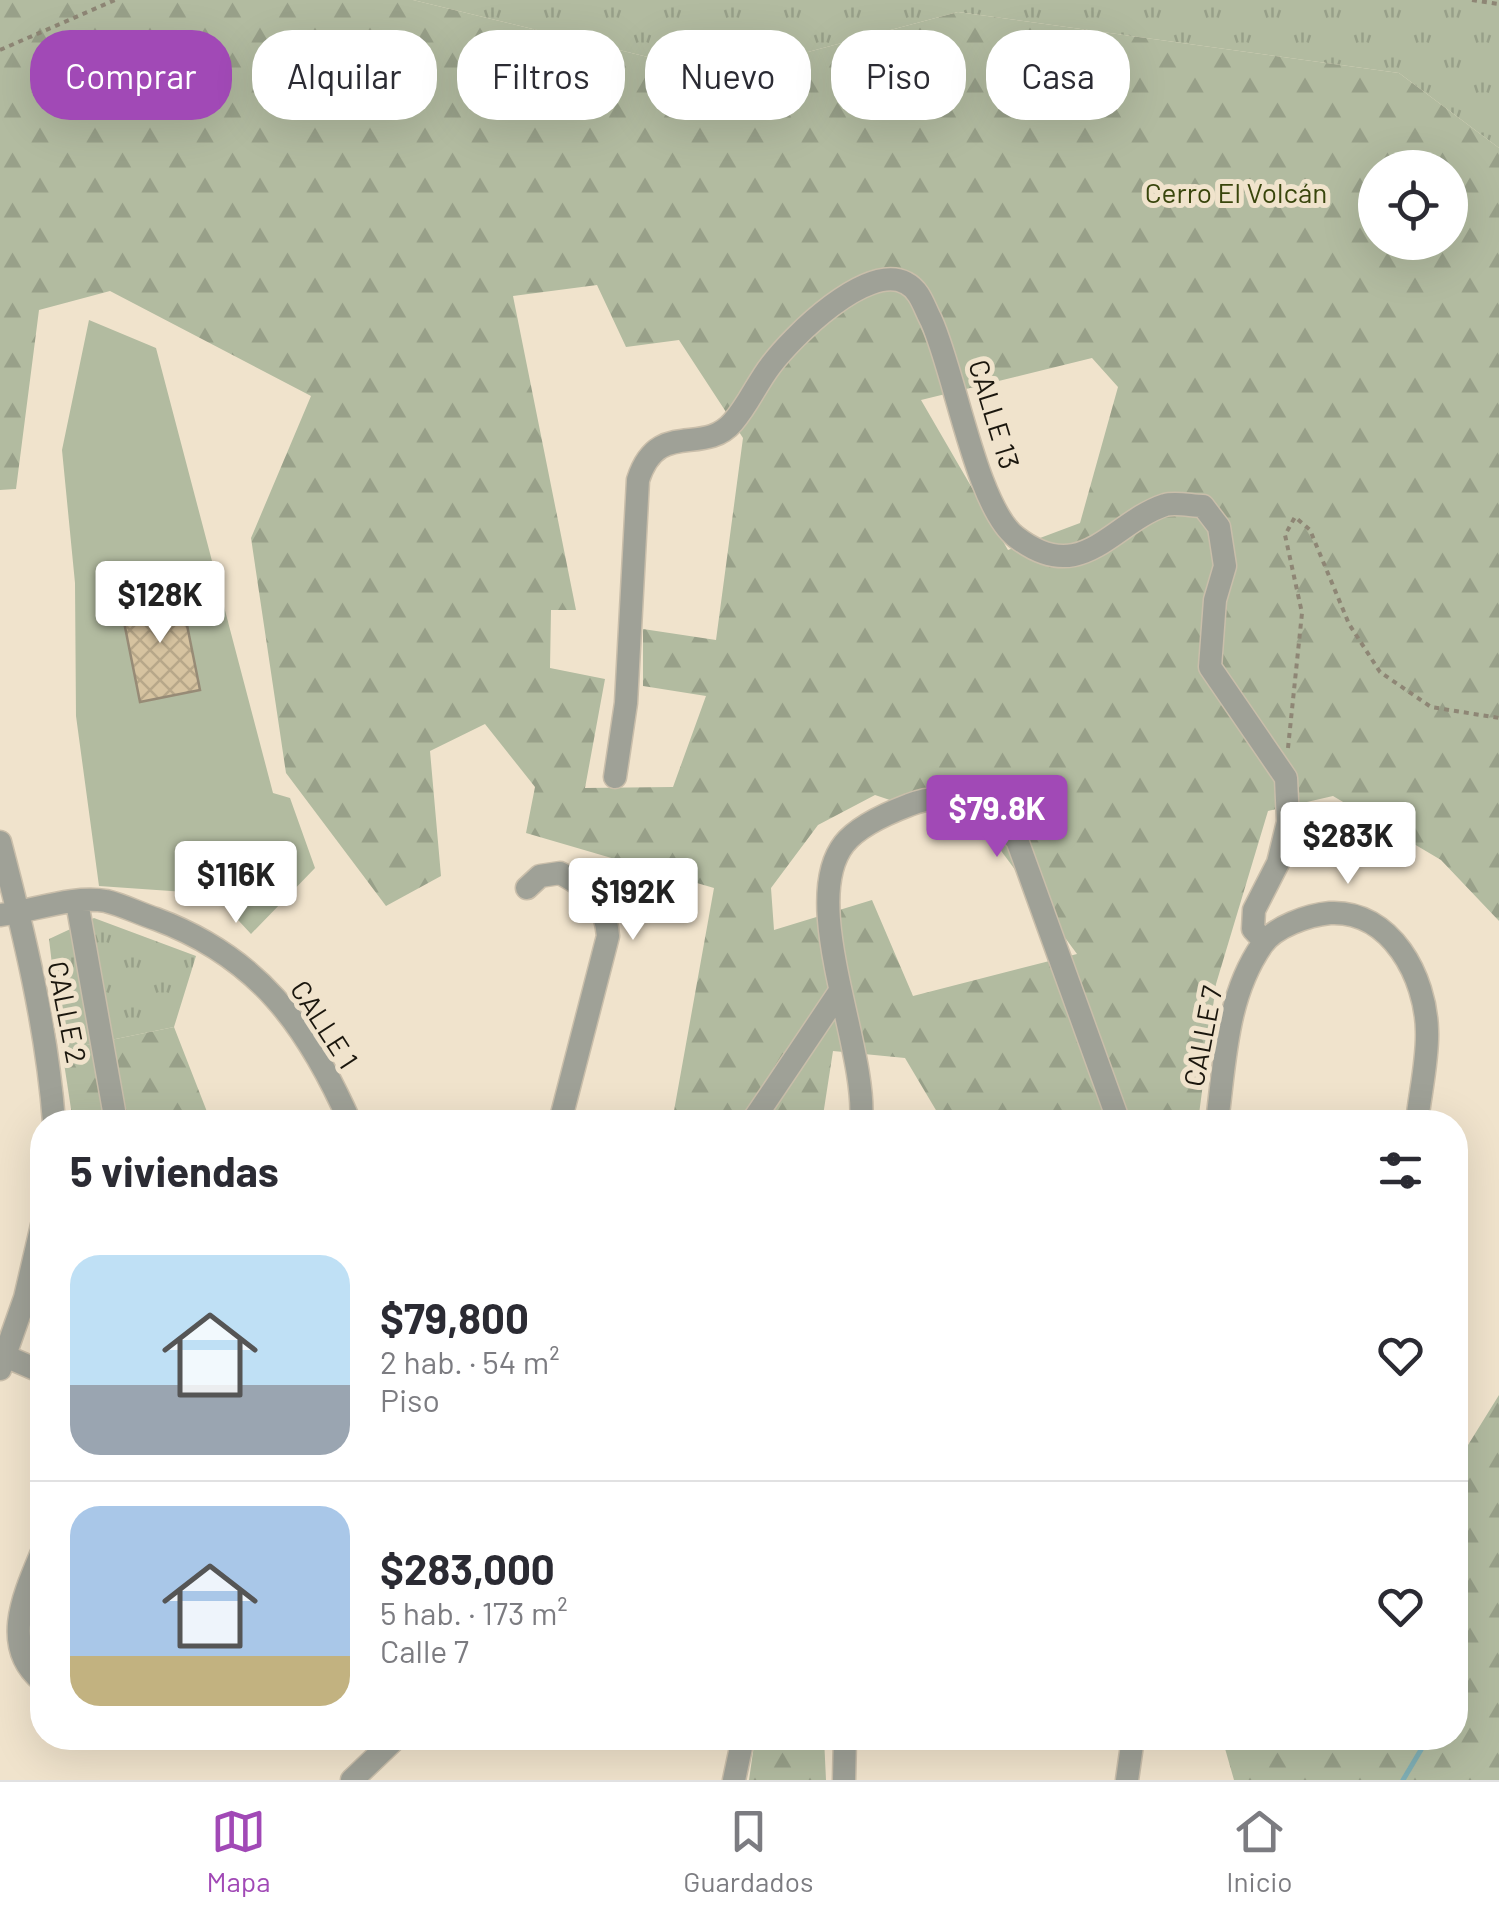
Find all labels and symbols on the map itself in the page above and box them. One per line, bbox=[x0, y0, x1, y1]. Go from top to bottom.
park label: Cerro El Volcán bbox=[1145, 175, 1327, 209]
street label: CALLE 13 bbox=[962, 355, 1028, 473]
pin: $128K bbox=[90, 561, 230, 646]
pin: $79.8K bbox=[916, 775, 1078, 860]
pin: $283K bbox=[1278, 802, 1418, 887]
pin: $116K bbox=[166, 841, 306, 926]
pin: $192K bbox=[563, 858, 703, 943]
street label: CALLE 2 bbox=[41, 958, 95, 1066]
street label: CALLE 1 bbox=[284, 974, 366, 1074]
street label: CALLE 7 bbox=[1176, 983, 1228, 1089]

